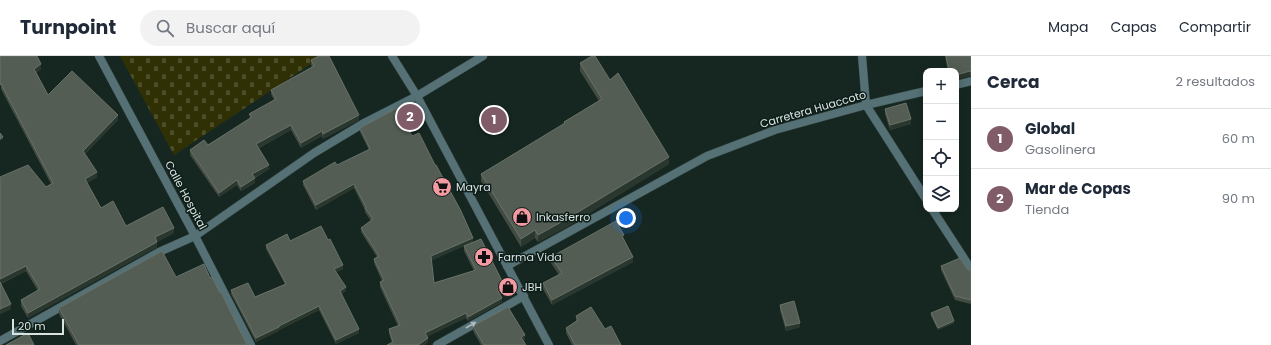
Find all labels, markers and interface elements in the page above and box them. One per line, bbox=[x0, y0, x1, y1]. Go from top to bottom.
search box bbox=[140, 10, 420, 46]
text: Turnpoint bbox=[20, 14, 116, 41]
icon: search bbox=[154, 17, 176, 39]
text: Buscar aquí bbox=[186, 17, 275, 38]
text: Mapa bbox=[1048, 17, 1088, 37]
text: Capas bbox=[1110, 17, 1157, 37]
text: Compartir bbox=[1179, 17, 1251, 37]
map controls bbox=[923, 68, 959, 212]
button: + bbox=[923, 68, 959, 104]
text: Cerca bbox=[987, 70, 1040, 94]
text: 2 resultados bbox=[1175, 72, 1255, 91]
street label: Carretera Huaccoto bbox=[758, 86, 868, 132]
pin: 2 bbox=[397, 102, 423, 132]
button: − bbox=[923, 104, 959, 140]
pin: 1 bbox=[481, 105, 507, 135]
text: Global bbox=[1025, 118, 1075, 139]
text: 1 bbox=[998, 129, 1002, 148]
text: 60 m bbox=[1222, 129, 1255, 148]
button: locate bbox=[923, 140, 959, 176]
text: Gasolinera bbox=[1025, 140, 1095, 159]
street label: Calle Hospital bbox=[161, 158, 211, 232]
supermarket icon: Mayra bbox=[431, 176, 453, 198]
button: layers bbox=[923, 176, 959, 212]
text: Mar de Copas bbox=[1025, 178, 1131, 199]
place label: Mayra bbox=[456, 179, 491, 195]
text: 2 bbox=[996, 189, 1004, 208]
text: 90 m bbox=[1222, 189, 1255, 208]
text: Tienda bbox=[1025, 200, 1069, 219]
shop icon: Inkasferro bbox=[511, 206, 533, 228]
your location bbox=[616, 208, 636, 228]
place label: Inkasferro bbox=[536, 209, 590, 225]
pharmacy icon: Farma Vida bbox=[473, 246, 495, 268]
place label: Farma Vida bbox=[498, 249, 562, 265]
shop icon: JBH bbox=[497, 276, 519, 298]
place label: JBH bbox=[522, 279, 542, 295]
scale bar bbox=[12, 317, 64, 336]
text: 20 m bbox=[18, 318, 46, 334]
one-way arrow bbox=[465, 322, 477, 329]

